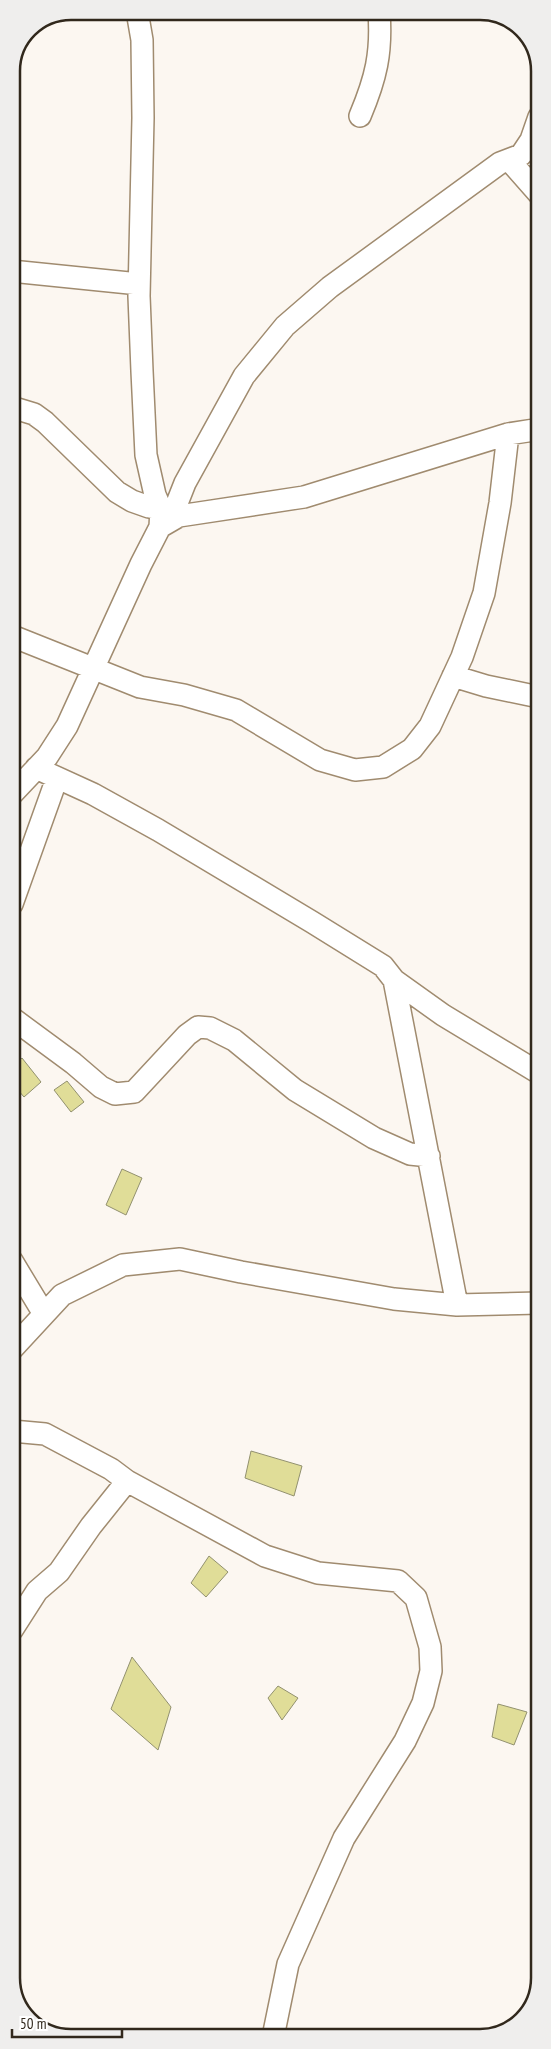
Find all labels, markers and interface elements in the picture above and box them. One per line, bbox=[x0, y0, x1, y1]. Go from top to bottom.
scale bar bbox=[12, 2006, 122, 2038]
text: 50 m bbox=[20, 2014, 46, 2033]

